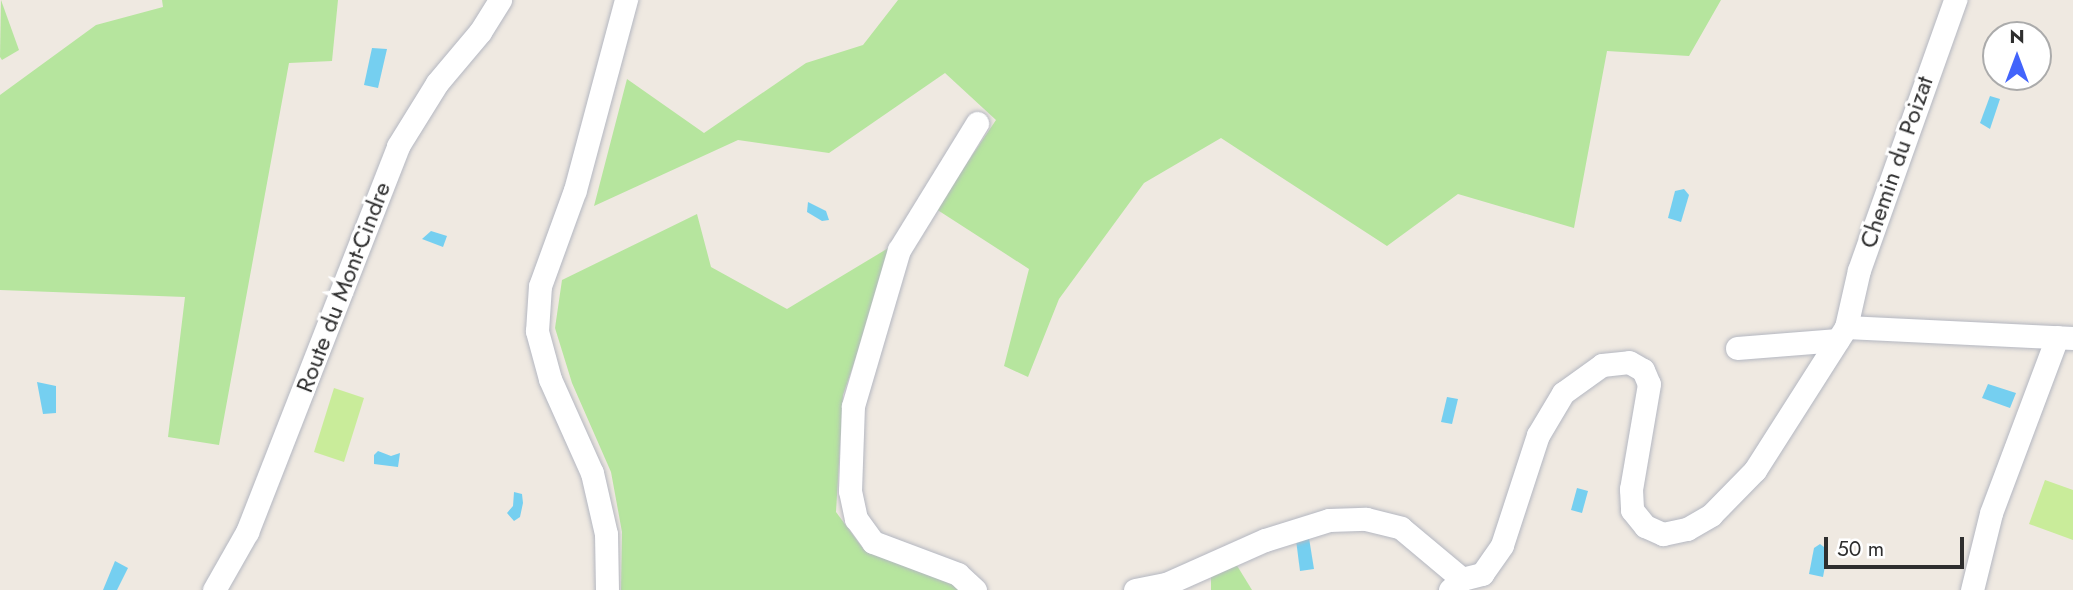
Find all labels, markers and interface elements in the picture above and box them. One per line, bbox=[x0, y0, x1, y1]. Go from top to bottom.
north arrow bbox=[1982, 21, 2052, 91]
text: N bbox=[2009, 23, 2025, 50]
street label: Chemin du Poizat bbox=[1853, 72, 1939, 252]
street label: Route du Mont-Cindre bbox=[290, 178, 396, 396]
scale bar bbox=[1828, 524, 1968, 568]
text: 50 m bbox=[1837, 534, 1884, 564]

